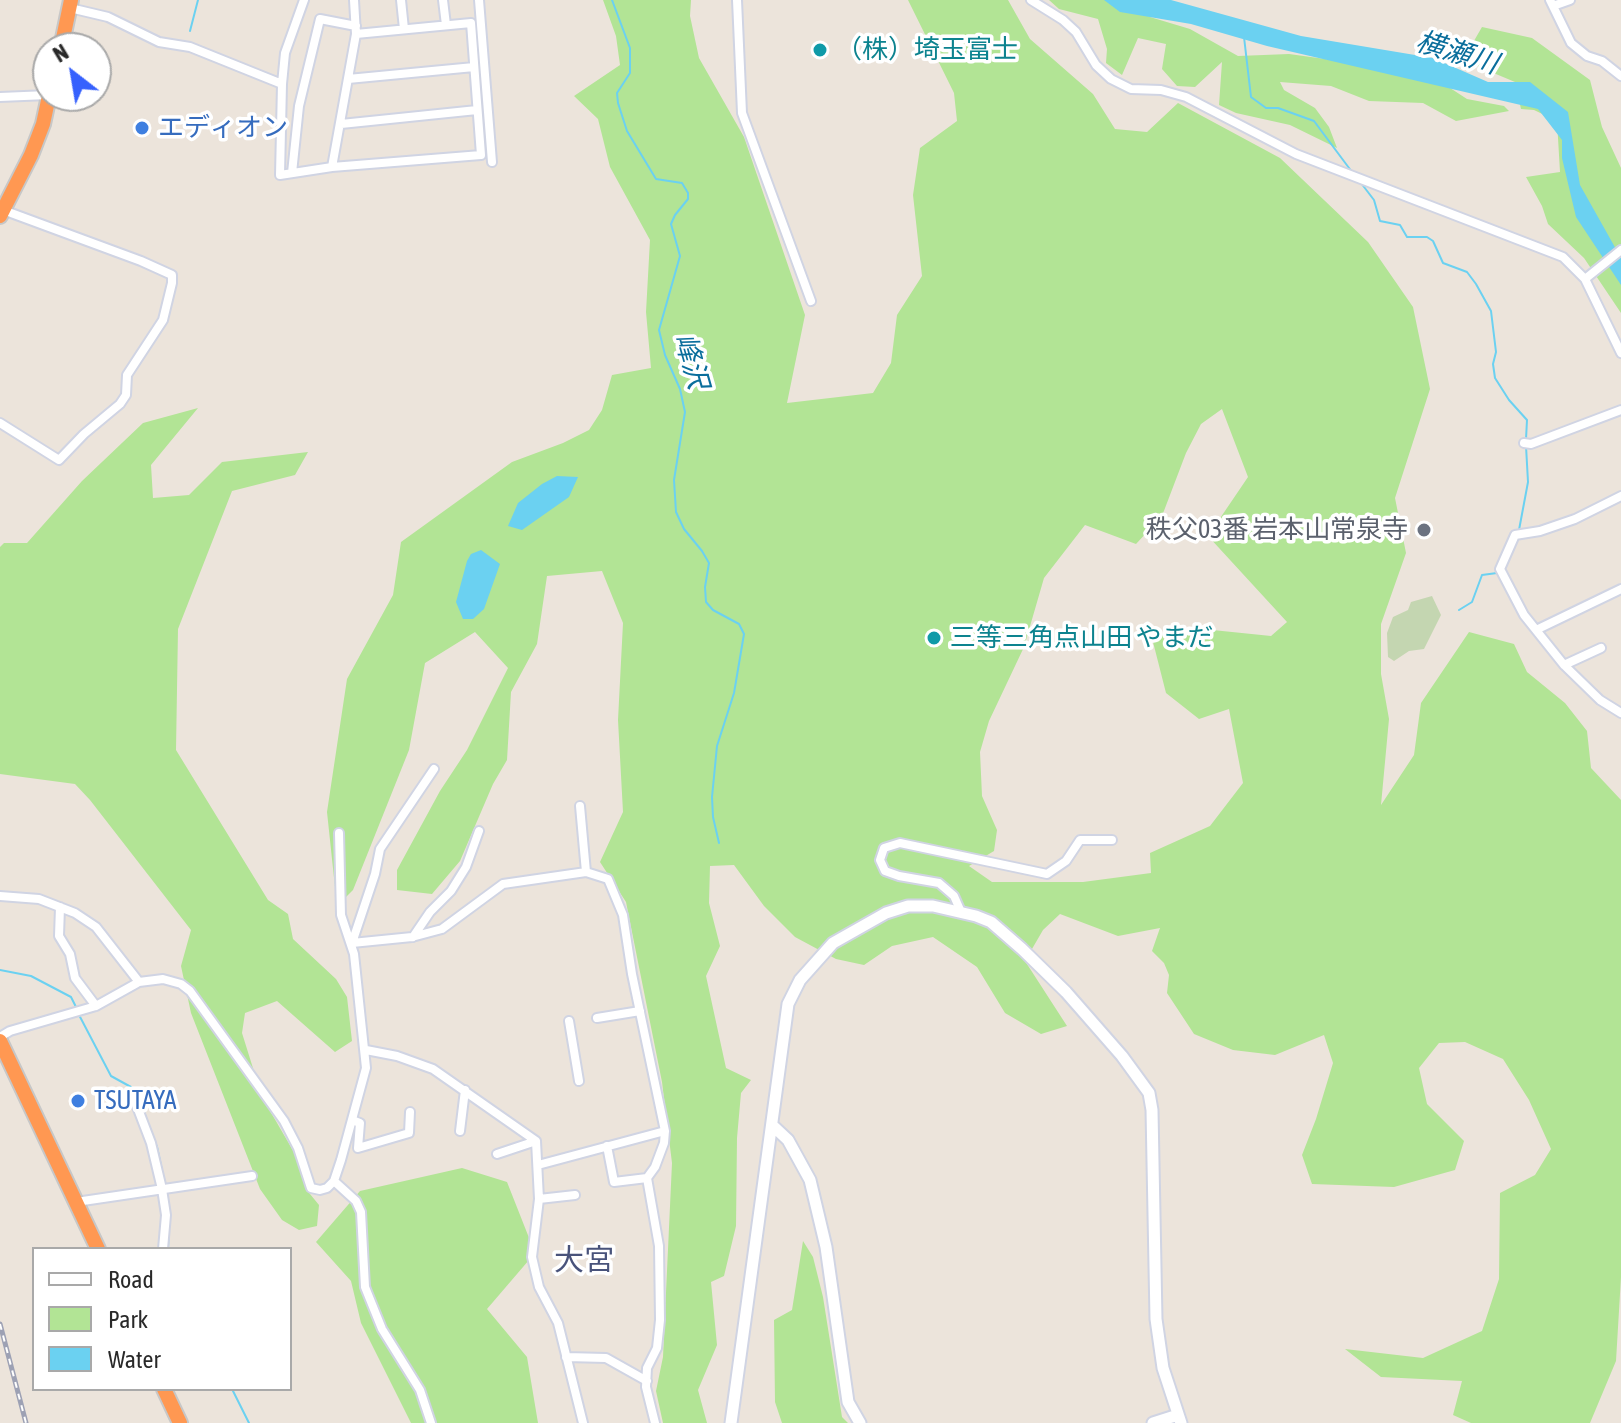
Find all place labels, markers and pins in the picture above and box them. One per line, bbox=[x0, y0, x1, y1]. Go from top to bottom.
place label: （株）埼玉富士 bbox=[836, 34, 1018, 66]
marker: （株）埼玉富士 bbox=[811, 41, 829, 59]
place label: エディオン bbox=[158, 112, 288, 144]
marker: エディオン bbox=[133, 119, 151, 137]
place label: 秩父03番 岩本山常泉寺 bbox=[1146, 514, 1408, 546]
marker: 秩父03番 岩本山常泉寺 bbox=[1415, 521, 1433, 539]
place label: 三等三角点山田 やまだ bbox=[950, 622, 1214, 654]
marker: 三等三角点山田 やまだ bbox=[925, 629, 943, 647]
place label: TSUTAYA bbox=[94, 1085, 176, 1117]
marker: TSUTAYA bbox=[69, 1092, 87, 1110]

